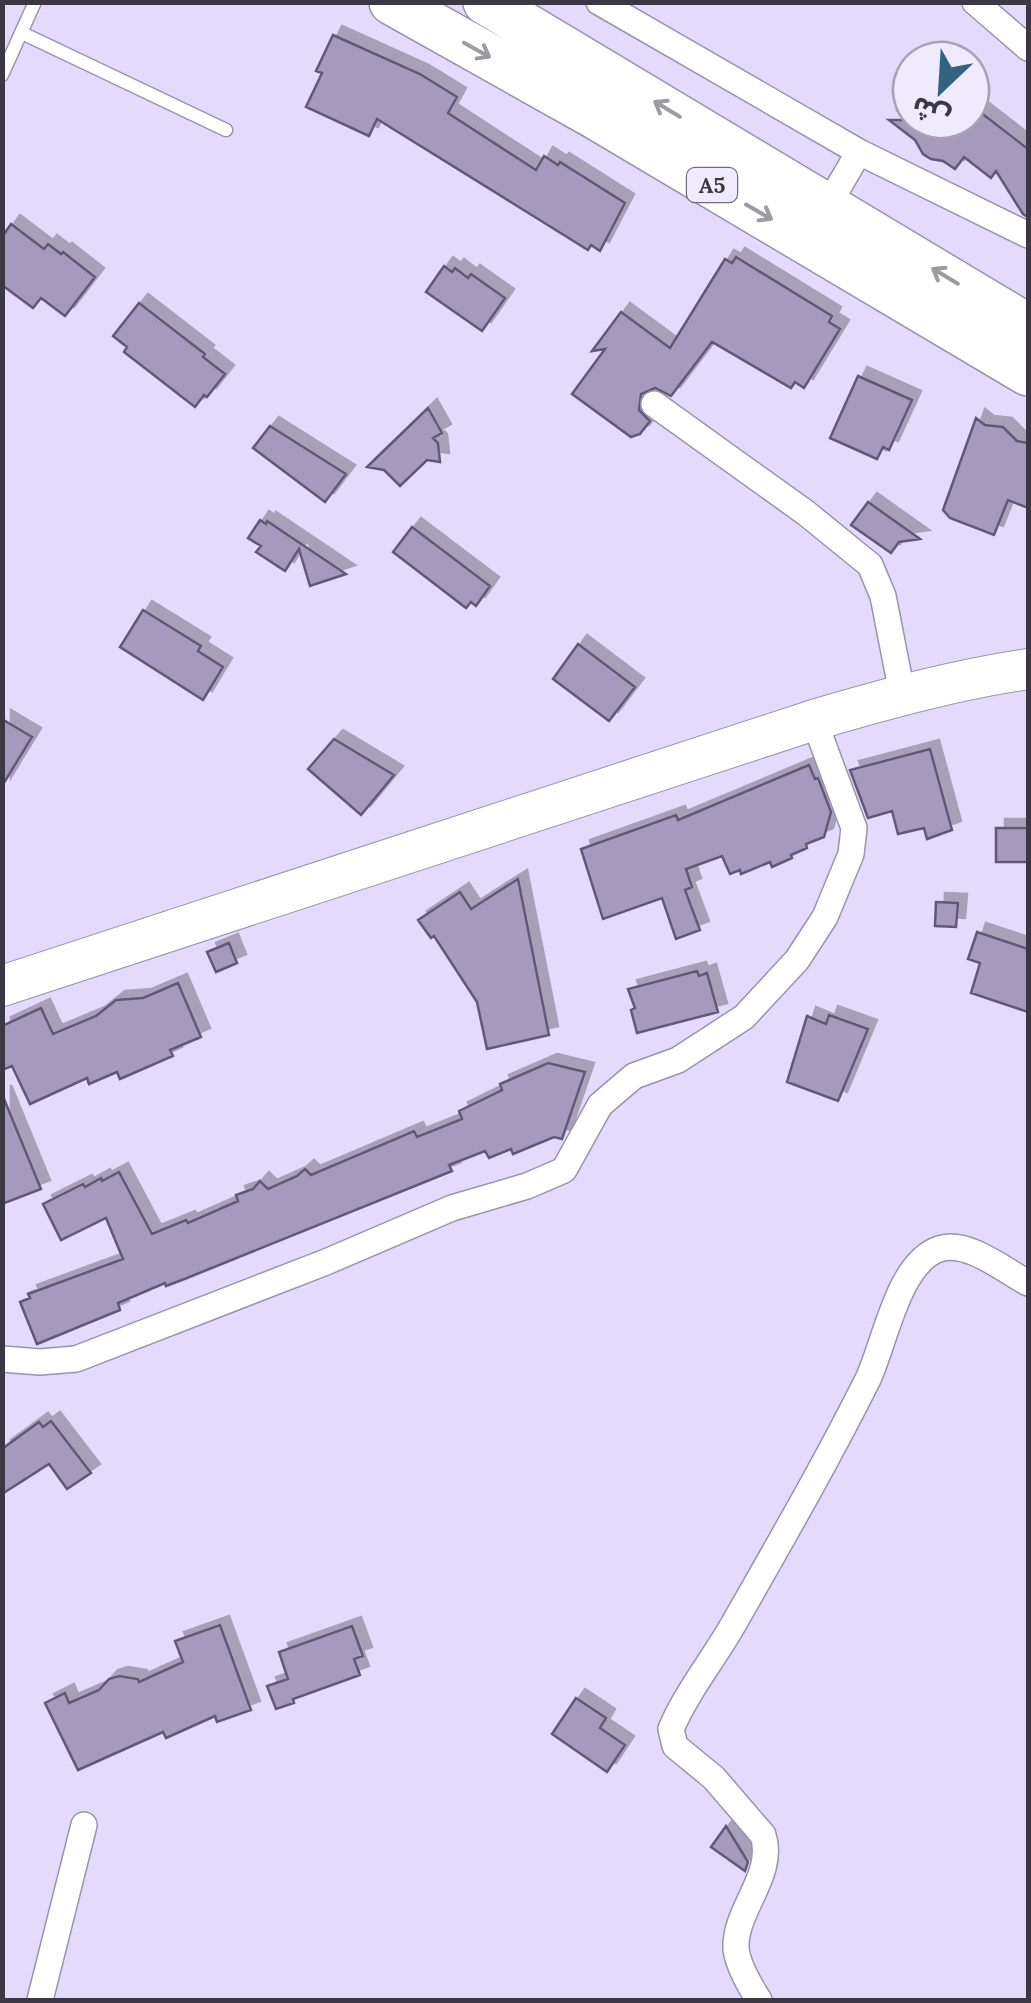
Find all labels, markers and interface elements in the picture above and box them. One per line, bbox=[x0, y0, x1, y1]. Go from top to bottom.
north arrow bbox=[891, 40, 991, 140]
one-way arrow bbox=[462, 41, 491, 61]
text: ش bbox=[905, 88, 955, 137]
one-way arrow bbox=[653, 99, 682, 119]
road number: A5 bbox=[687, 168, 737, 202]
one-way arrow bbox=[744, 203, 773, 223]
one-way arrow bbox=[931, 266, 960, 287]

